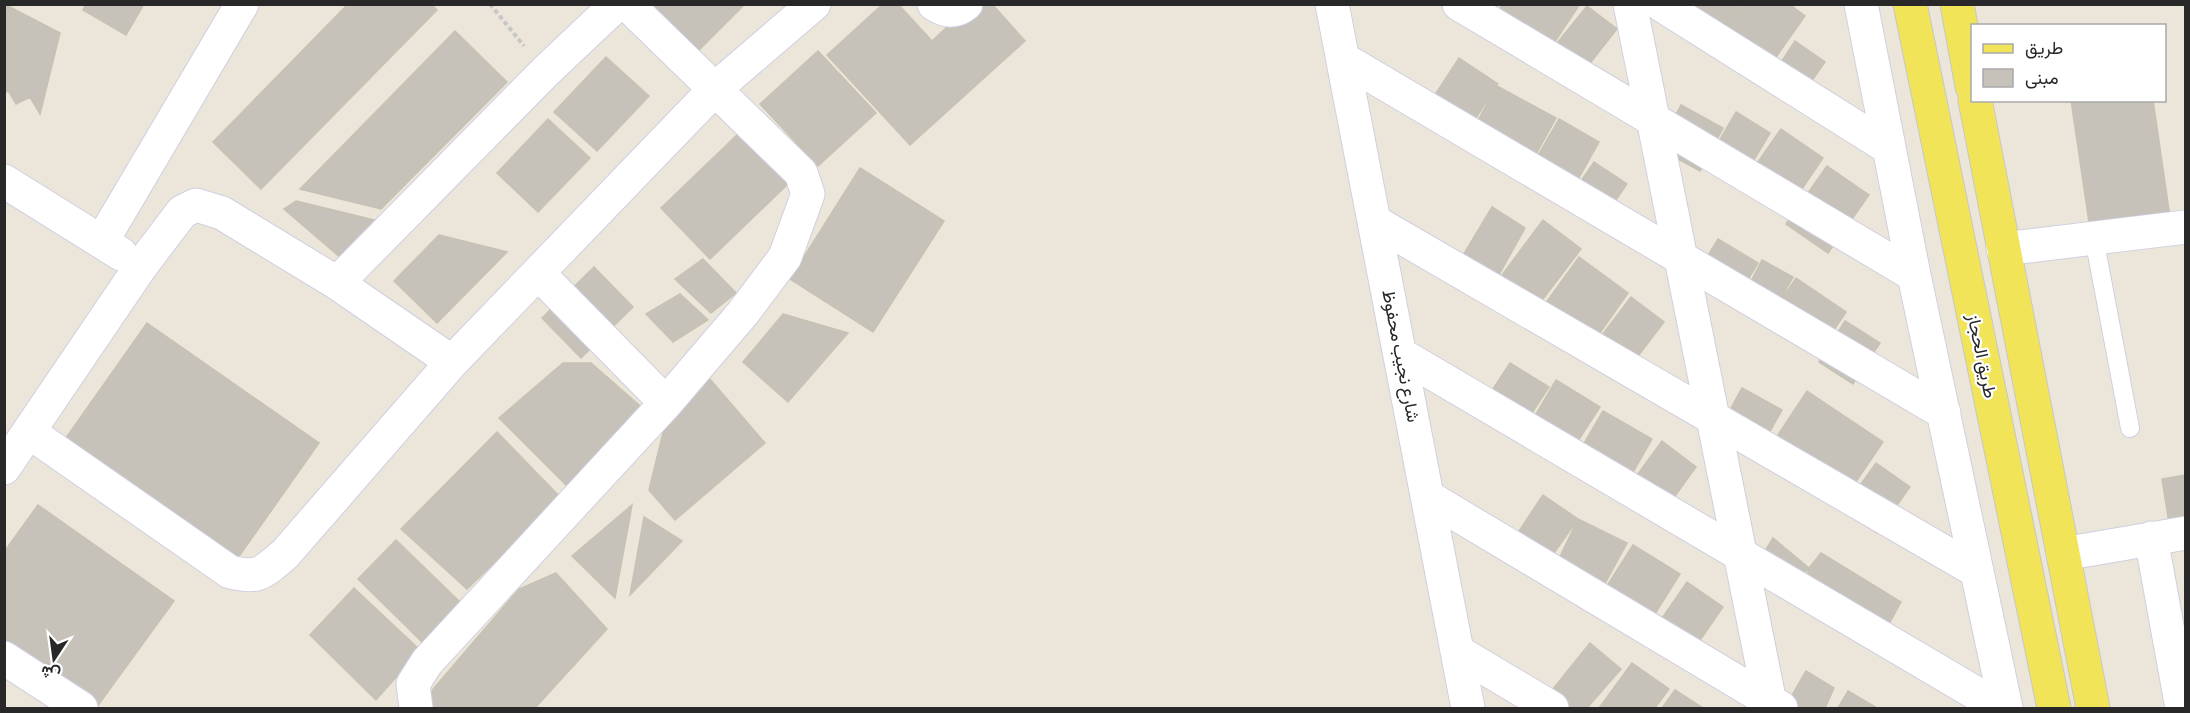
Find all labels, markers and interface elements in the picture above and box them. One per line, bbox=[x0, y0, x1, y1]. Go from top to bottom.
legend bbox=[1971, 24, 2166, 102]
text: طريق bbox=[2025, 38, 2063, 59]
text: مبنى bbox=[2025, 68, 2059, 89]
street label: شارع نجيب محفوظ bbox=[1376, 288, 1424, 424]
street label: طريق الحجاز bbox=[1962, 311, 2001, 400]
north arrow bbox=[24, 629, 84, 689]
text: ش bbox=[39, 661, 62, 684]

